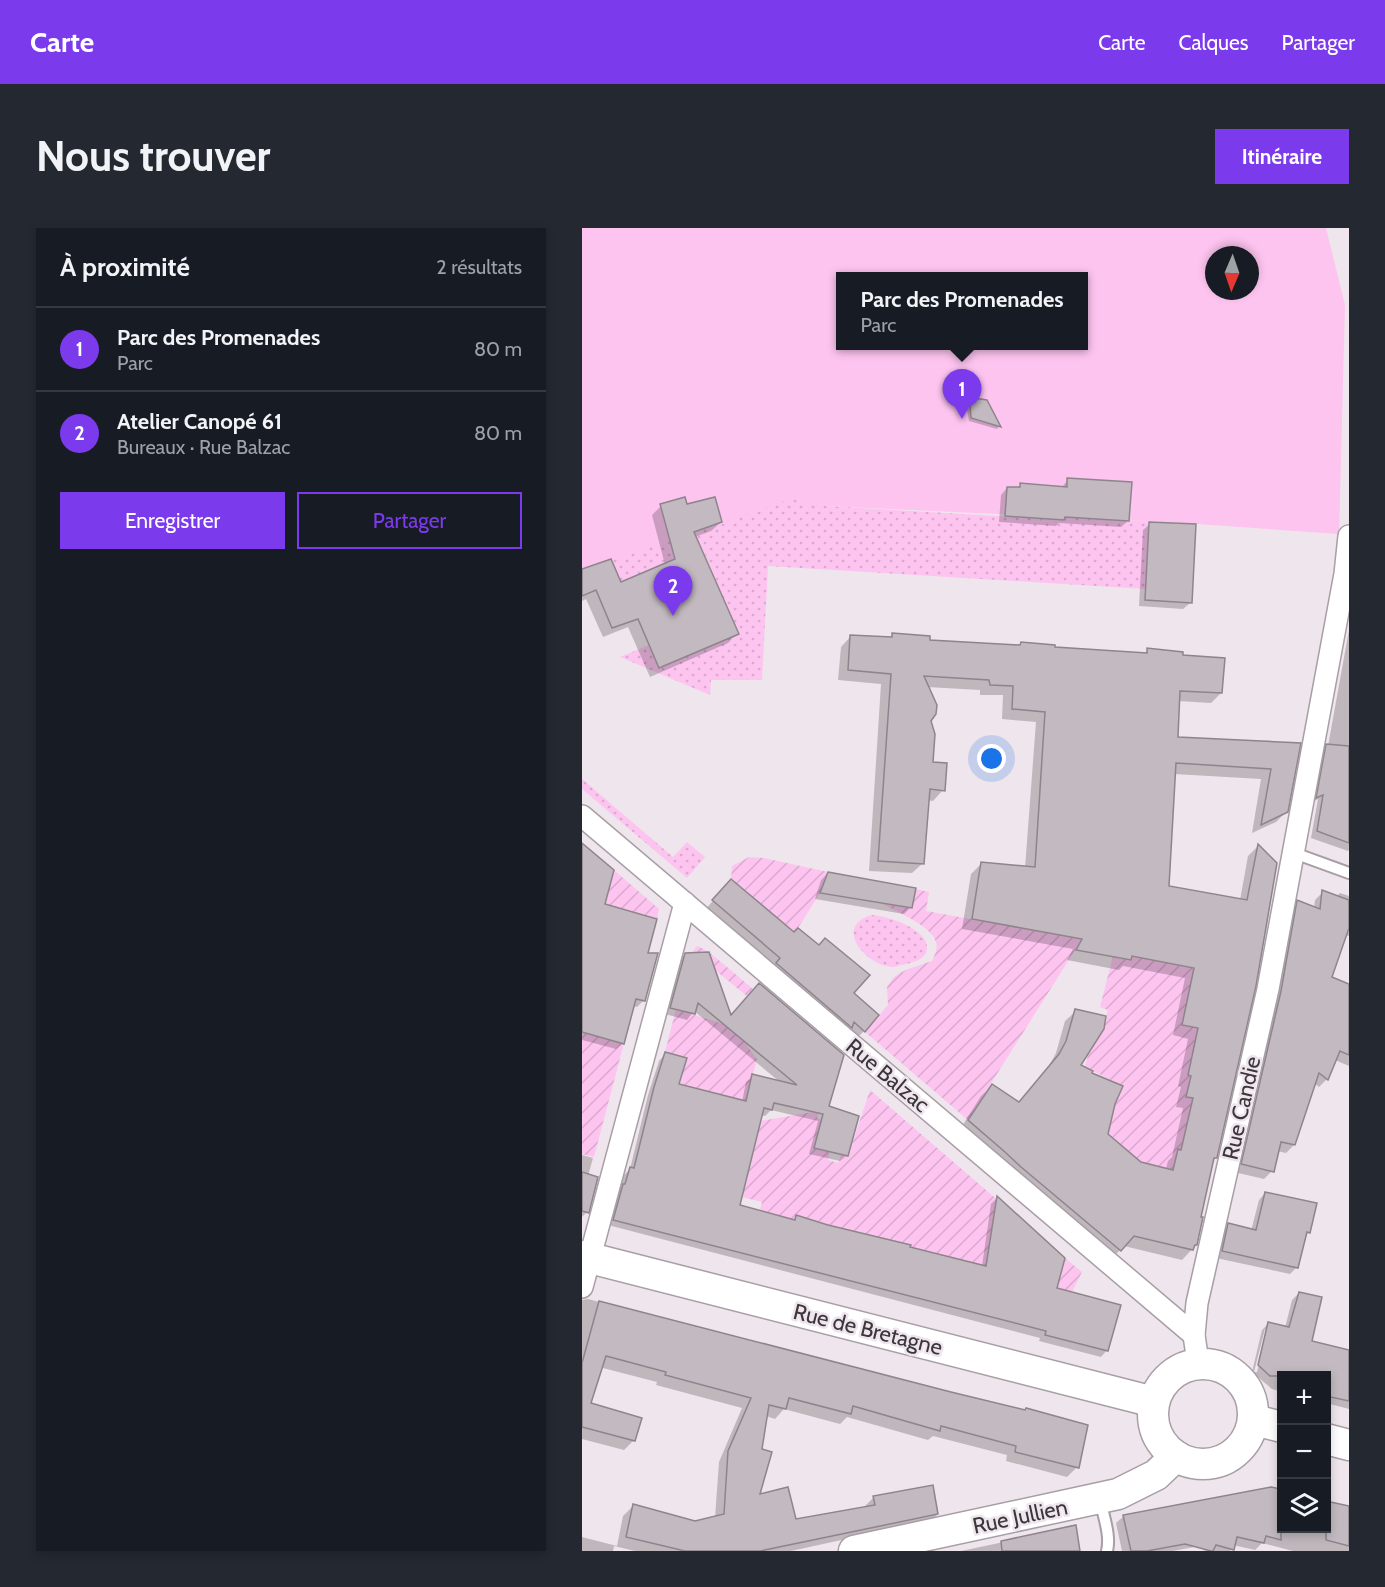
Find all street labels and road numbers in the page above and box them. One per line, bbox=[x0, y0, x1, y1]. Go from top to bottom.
street label: Rue Balzac bbox=[840, 1033, 935, 1118]
street label: Rue Candie bbox=[1216, 1054, 1266, 1162]
street label: Rue de Bretagne bbox=[791, 1298, 945, 1361]
street label: Rue Jullien bbox=[970, 1493, 1070, 1540]

